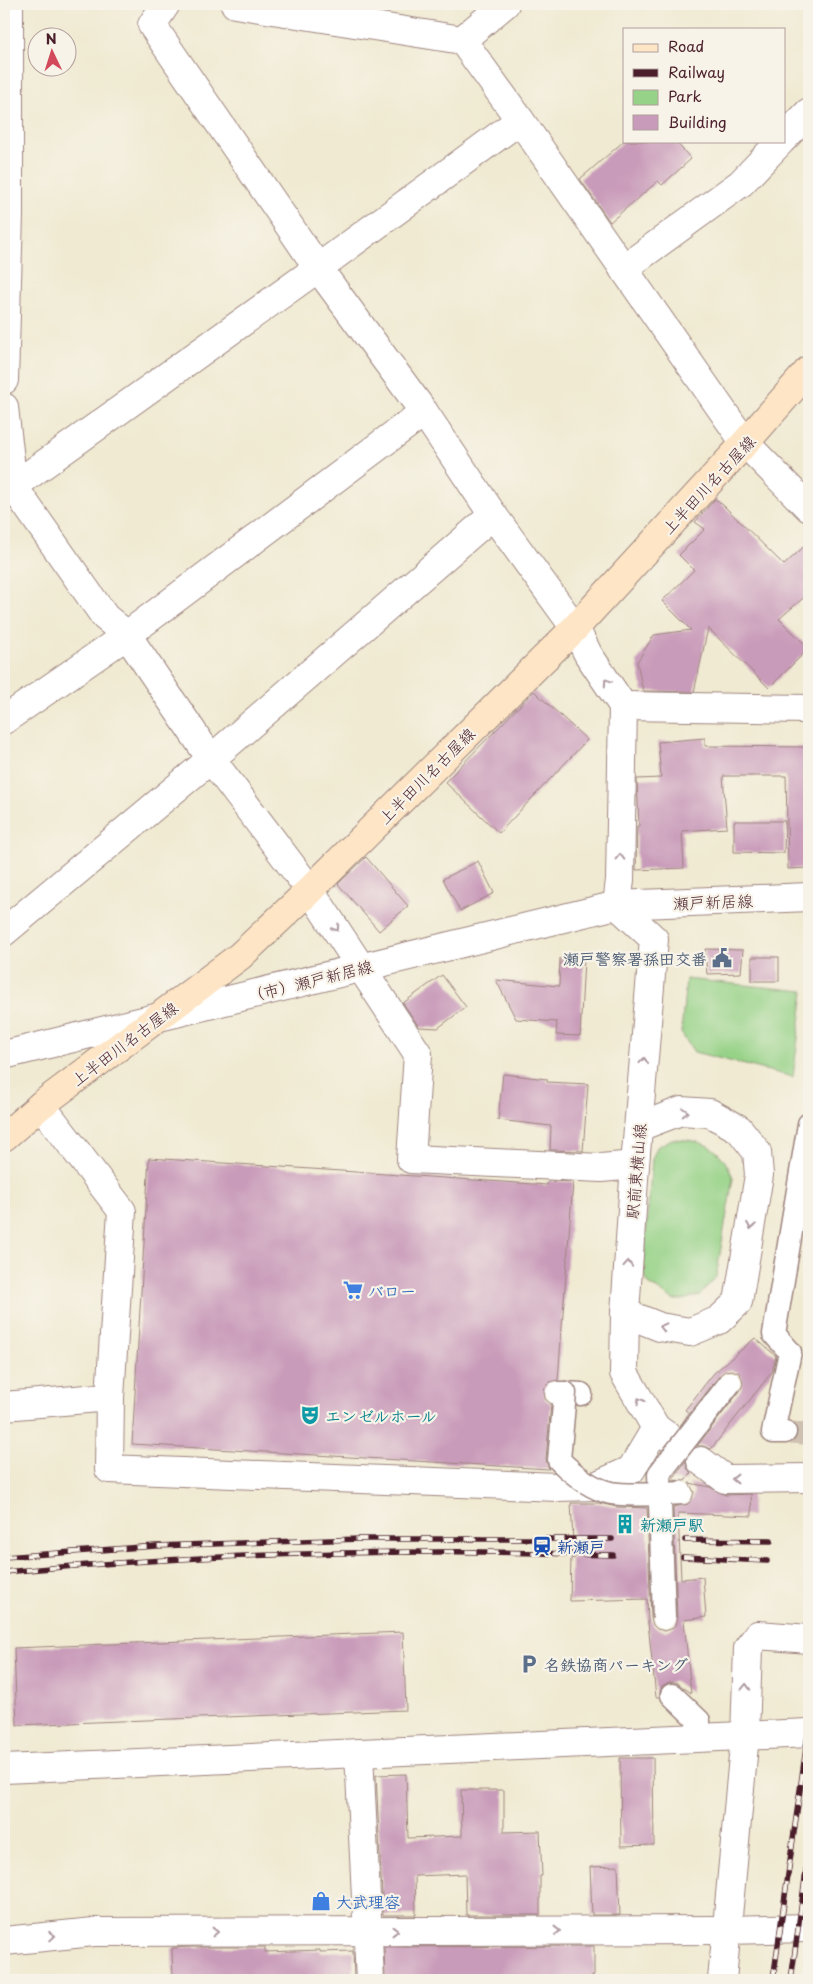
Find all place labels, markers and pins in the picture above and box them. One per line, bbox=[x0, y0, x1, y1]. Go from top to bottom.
place label: 瀬戸警察署孫田交番 bbox=[563, 946, 707, 970]
public building icon: 瀬戸警察署孫田交番 bbox=[711, 947, 733, 969]
place label: バロー bbox=[368, 1278, 416, 1302]
supermarket icon: バロー bbox=[342, 1279, 364, 1301]
place label: エンゼルホール bbox=[325, 1403, 437, 1427]
theatre icon: エンゼルホール bbox=[299, 1404, 321, 1426]
place label: 新瀬戸駅 bbox=[640, 1512, 704, 1536]
building icon: 新瀬戸駅 bbox=[614, 1513, 636, 1535]
place label: 新瀬戸 bbox=[557, 1534, 605, 1558]
station icon: 新瀬戸 bbox=[531, 1535, 553, 1557]
place label: 名鉄協商パーキング bbox=[544, 1652, 688, 1676]
parking icon: 名鉄協商パーキング bbox=[518, 1653, 540, 1675]
place label: 大武理容 bbox=[336, 1889, 400, 1913]
shop icon: 大武理容 bbox=[310, 1890, 332, 1912]

